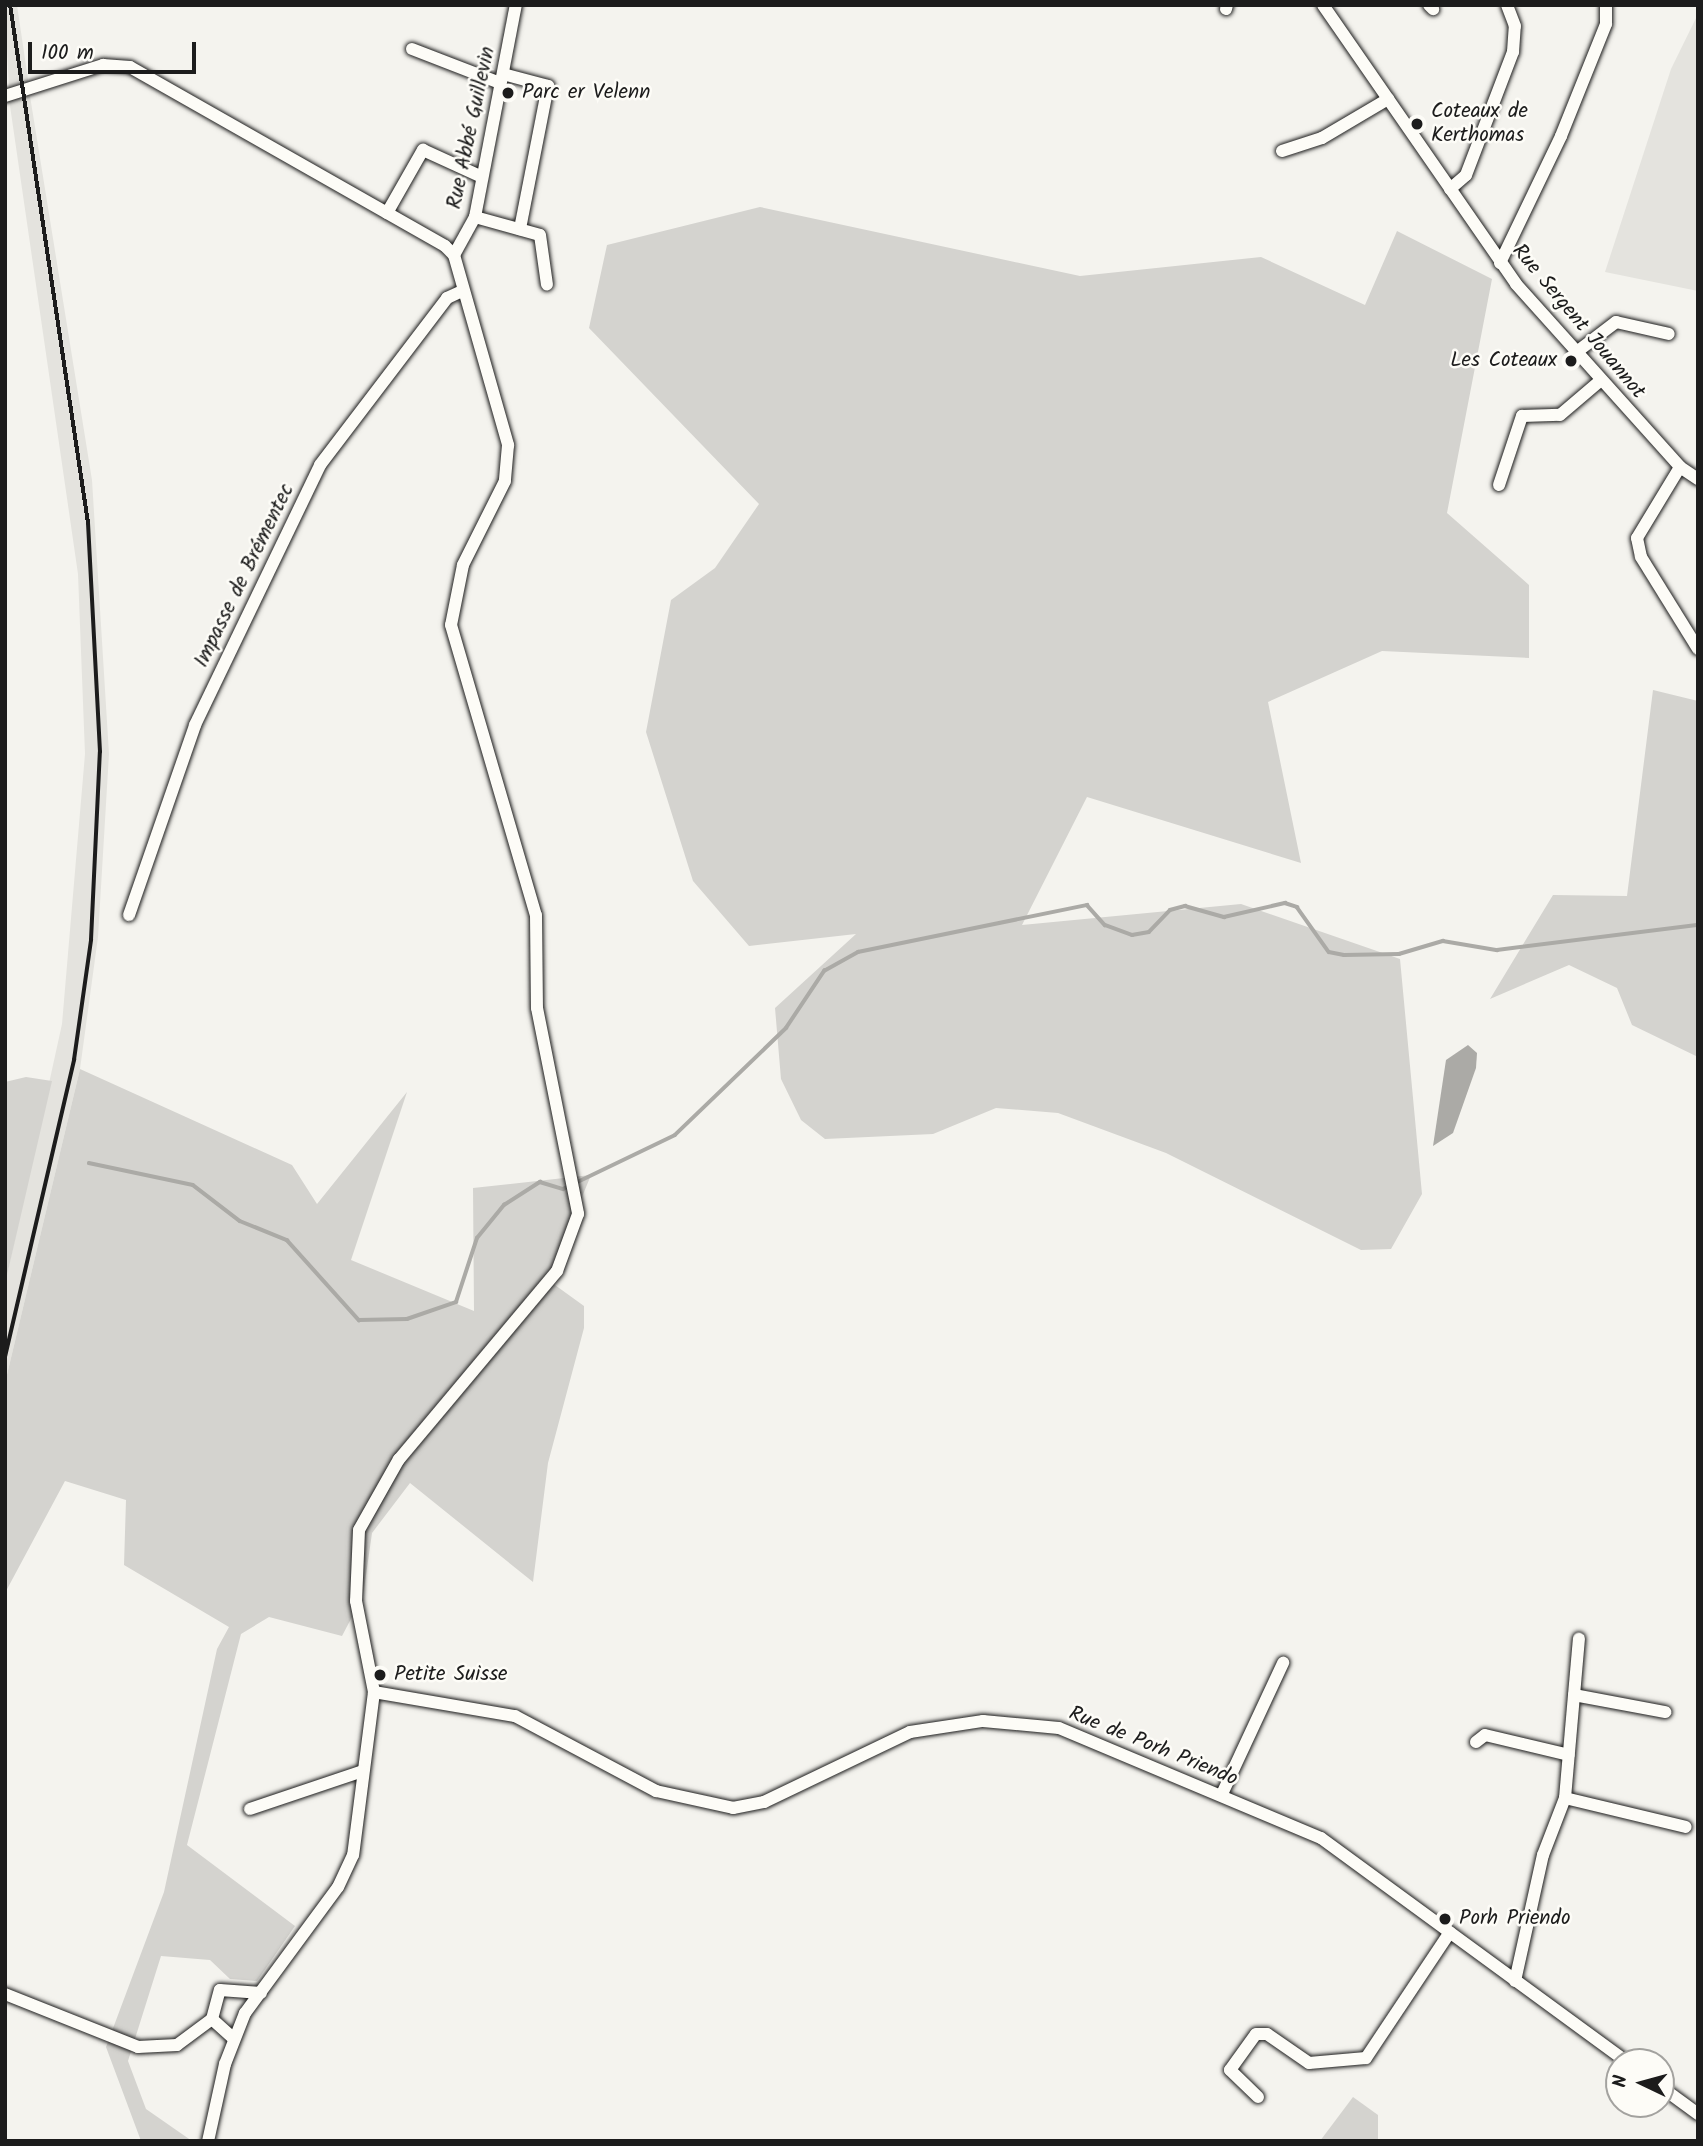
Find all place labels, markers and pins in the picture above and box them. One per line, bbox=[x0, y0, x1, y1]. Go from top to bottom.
place label: Parc er Velenn bbox=[522, 80, 650, 106]
marker: Parc er Velenn bbox=[500, 85, 516, 101]
place label: Coteaux de Kerthomas bbox=[1431, 99, 1528, 149]
marker: Coteaux de Kerthomas bbox=[1409, 116, 1425, 132]
place label: Les Coteaux bbox=[1450, 348, 1557, 374]
marker: Les Coteaux bbox=[1563, 353, 1579, 369]
place label: Petite Suisse bbox=[394, 1662, 508, 1688]
marker: Petite Suisse bbox=[372, 1667, 388, 1683]
place label: Porh Priendo bbox=[1459, 1906, 1571, 1932]
marker: Porh Priendo bbox=[1437, 1911, 1453, 1927]

